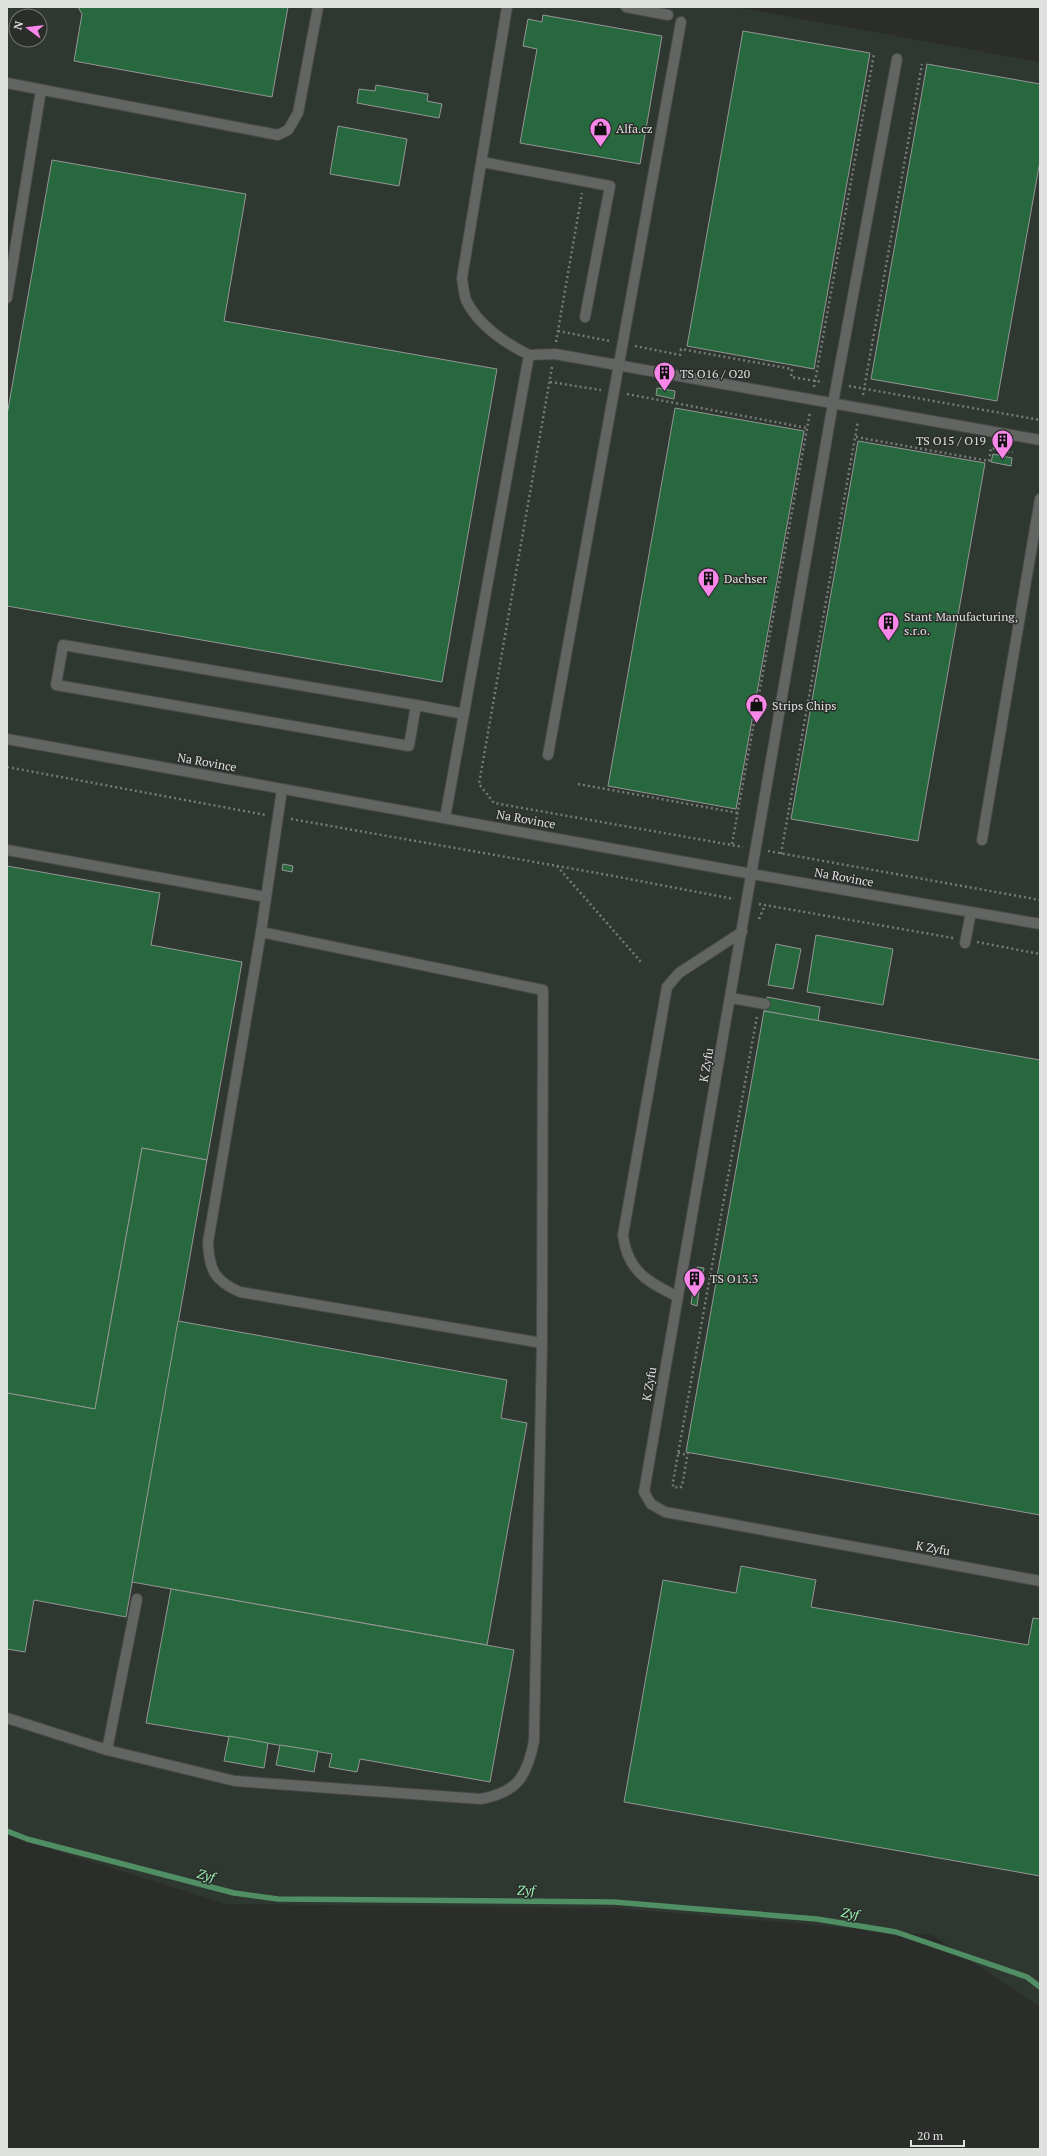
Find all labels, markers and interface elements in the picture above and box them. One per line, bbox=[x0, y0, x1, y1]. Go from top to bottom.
north arrow bbox=[8, 8, 48, 48]
text: N bbox=[10, 19, 26, 31]
shop icon: Alfa.cz bbox=[588, 115, 614, 148]
place label: Alfa.cz bbox=[616, 121, 653, 136]
building icon: TS O16 / O20 bbox=[652, 360, 678, 393]
place label: TS O16 / O20 bbox=[680, 366, 750, 381]
building icon: TS O15 / O19 bbox=[989, 427, 1015, 460]
place label: TS O15 / O19 bbox=[916, 433, 986, 448]
building icon: Dachser bbox=[695, 565, 721, 598]
place label: Dachser bbox=[724, 571, 767, 586]
place label: Stant Manufacturing, s.r.o. bbox=[904, 609, 1018, 638]
building icon: Stant Manufacturing, s.r.o. bbox=[875, 610, 901, 643]
shop icon: Strips Chips bbox=[743, 692, 769, 725]
place label: Strips Chips bbox=[772, 698, 836, 713]
street label: Na Rovince bbox=[176, 749, 238, 775]
street label: Na Rovince bbox=[495, 806, 557, 832]
street label: Na Rovince bbox=[813, 864, 875, 890]
street label: K Zyfu bbox=[696, 1047, 716, 1083]
building icon: TS O13.3 bbox=[682, 1265, 708, 1298]
place label: TS O13.3 bbox=[710, 1271, 758, 1286]
street label: K Zyfu bbox=[639, 1366, 659, 1402]
street label: K Zyfu bbox=[915, 1538, 951, 1558]
water label: Zyf bbox=[195, 1864, 219, 1887]
water label: Zyf bbox=[517, 1881, 537, 1899]
water label: Zyf bbox=[840, 1903, 862, 1924]
scale bar bbox=[911, 2122, 964, 2148]
text: 20 m bbox=[917, 2128, 944, 2143]

